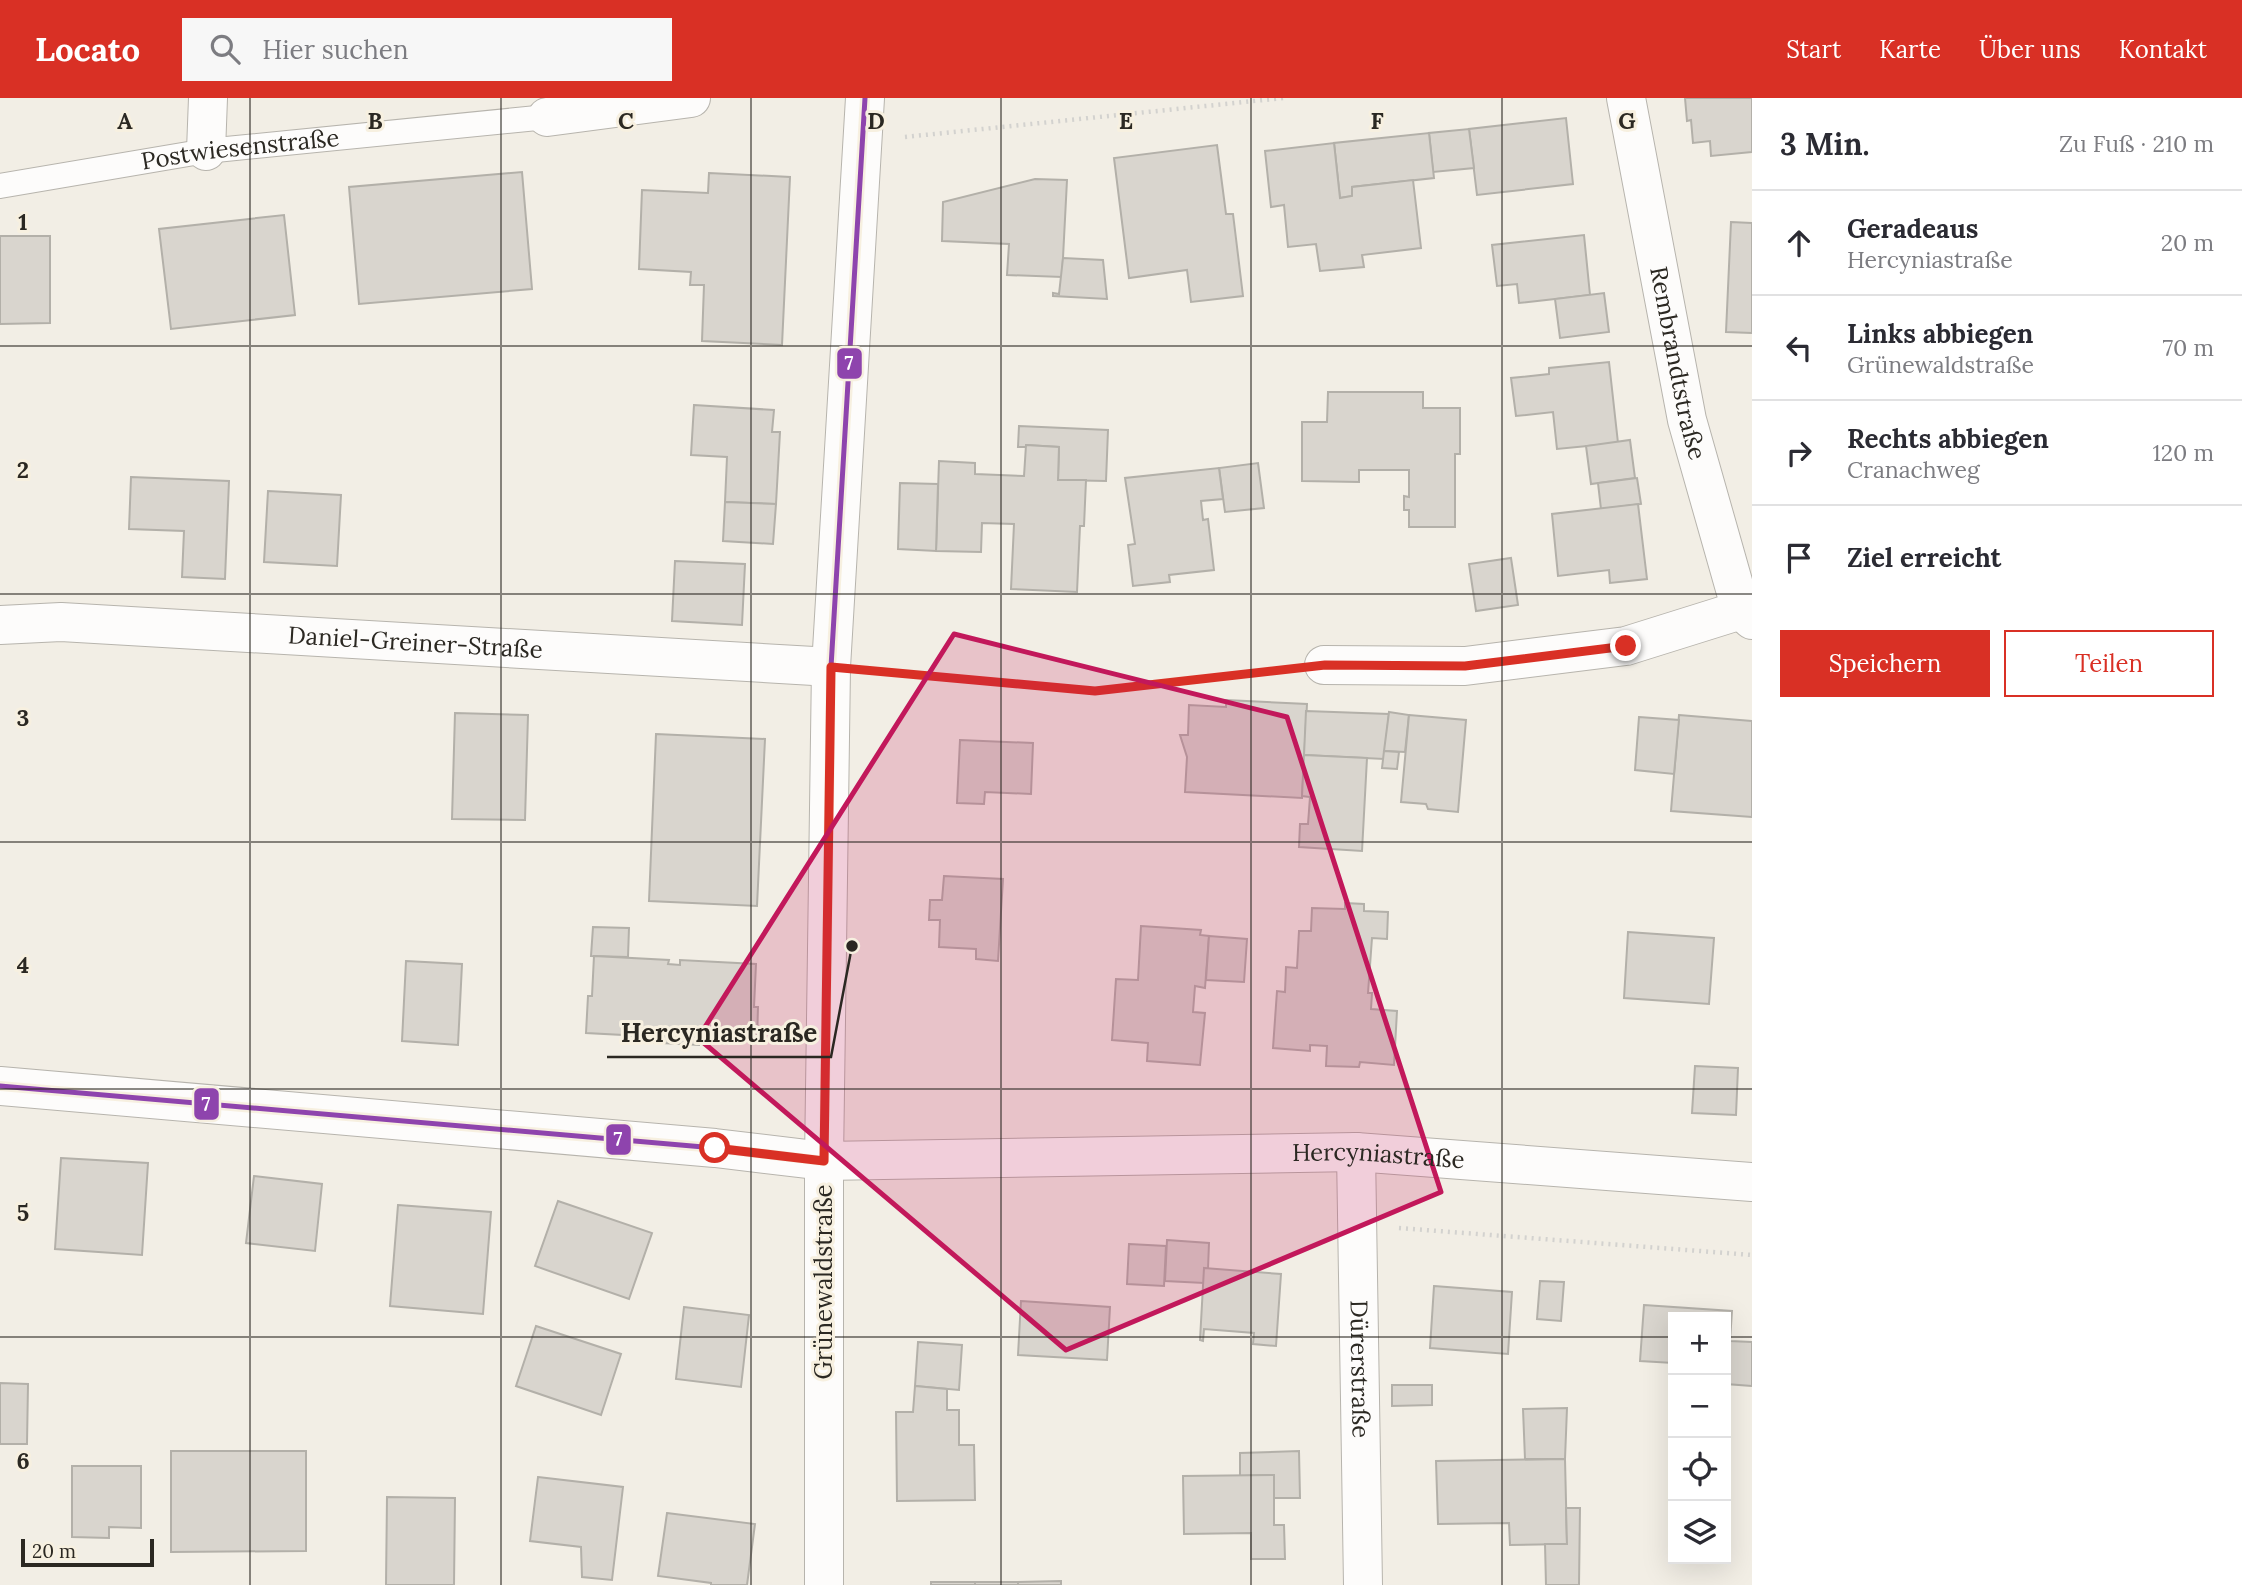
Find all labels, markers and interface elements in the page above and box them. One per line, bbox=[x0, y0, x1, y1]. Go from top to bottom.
search box bbox=[182, 18, 672, 81]
text: Locato bbox=[35, 28, 140, 70]
icon: search bbox=[206, 30, 244, 68]
text: Hier suchen bbox=[262, 33, 409, 66]
text: Start bbox=[1786, 34, 1841, 65]
text: Karte bbox=[1879, 34, 1941, 65]
text: Über uns bbox=[1979, 34, 2081, 65]
text: Kontakt bbox=[2119, 34, 2207, 65]
text: A bbox=[117, 106, 133, 135]
text: B bbox=[367, 106, 383, 135]
text: C bbox=[618, 106, 634, 135]
text: D bbox=[867, 106, 885, 135]
text: E bbox=[1119, 106, 1133, 135]
text: F bbox=[1370, 106, 1384, 135]
text: G bbox=[1618, 106, 1636, 135]
street label: Postwiesenstraße bbox=[139, 122, 341, 177]
text: 3 Min. bbox=[1780, 125, 1870, 163]
text: Zu Fuß · 210 m bbox=[2059, 129, 2214, 158]
text: 1 bbox=[18, 207, 28, 236]
text: Geradeaus bbox=[1847, 212, 1978, 245]
icon: ahead bbox=[1780, 224, 1818, 262]
text: 20 m bbox=[2161, 228, 2214, 257]
text: Hercyniastraße bbox=[1847, 245, 2013, 274]
street label: Rembrandtstraße bbox=[1643, 264, 1713, 463]
text: Links abbiegen bbox=[1847, 317, 2033, 350]
icon: left bbox=[1780, 329, 1818, 367]
text: 70 m bbox=[2163, 333, 2214, 362]
line badge: 7 bbox=[836, 347, 863, 380]
text: Grünewaldstraße bbox=[1847, 350, 2034, 379]
text: 7 bbox=[845, 351, 854, 375]
text: Rechts abbiegen bbox=[1847, 422, 2049, 455]
icon: right bbox=[1780, 434, 1818, 472]
text: 120 m bbox=[2152, 438, 2214, 467]
text: 2 bbox=[17, 455, 29, 484]
text: Cranachweg bbox=[1847, 455, 1980, 484]
icon: arrive bbox=[1780, 539, 1818, 577]
text: Ziel erreicht bbox=[1847, 541, 2001, 574]
street label: Daniel-Greiner-Straße bbox=[287, 619, 544, 665]
route end bbox=[1610, 630, 1641, 661]
button: Speichern bbox=[1780, 630, 1990, 697]
button: Teilen bbox=[2004, 630, 2214, 697]
text: 3 bbox=[17, 703, 29, 732]
text: 4 bbox=[17, 950, 29, 979]
callout: Hercyniastraße bbox=[607, 1010, 831, 1057]
text: Hercyniastraße bbox=[621, 1016, 817, 1049]
line badge: 7 bbox=[193, 1087, 220, 1121]
text: 7 bbox=[202, 1092, 211, 1116]
line badge: 7 bbox=[605, 1123, 632, 1156]
text: 7 bbox=[614, 1127, 623, 1151]
route start bbox=[699, 1132, 730, 1163]
street label: Hercyniastraße bbox=[1292, 1136, 1466, 1175]
street label: Grünewaldstraße bbox=[808, 1184, 839, 1380]
text: 5 bbox=[17, 1198, 29, 1227]
street label: Dürerstraße bbox=[1343, 1300, 1377, 1438]
map controls bbox=[1668, 1312, 1731, 1564]
button: + bbox=[1668, 1312, 1731, 1375]
button: − bbox=[1668, 1375, 1731, 1438]
button: locate bbox=[1668, 1438, 1731, 1501]
text: 6 bbox=[16, 1446, 30, 1475]
button: layers bbox=[1668, 1501, 1731, 1564]
scale bar bbox=[21, 1536, 154, 1568]
text: 20 m bbox=[32, 1539, 76, 1563]

